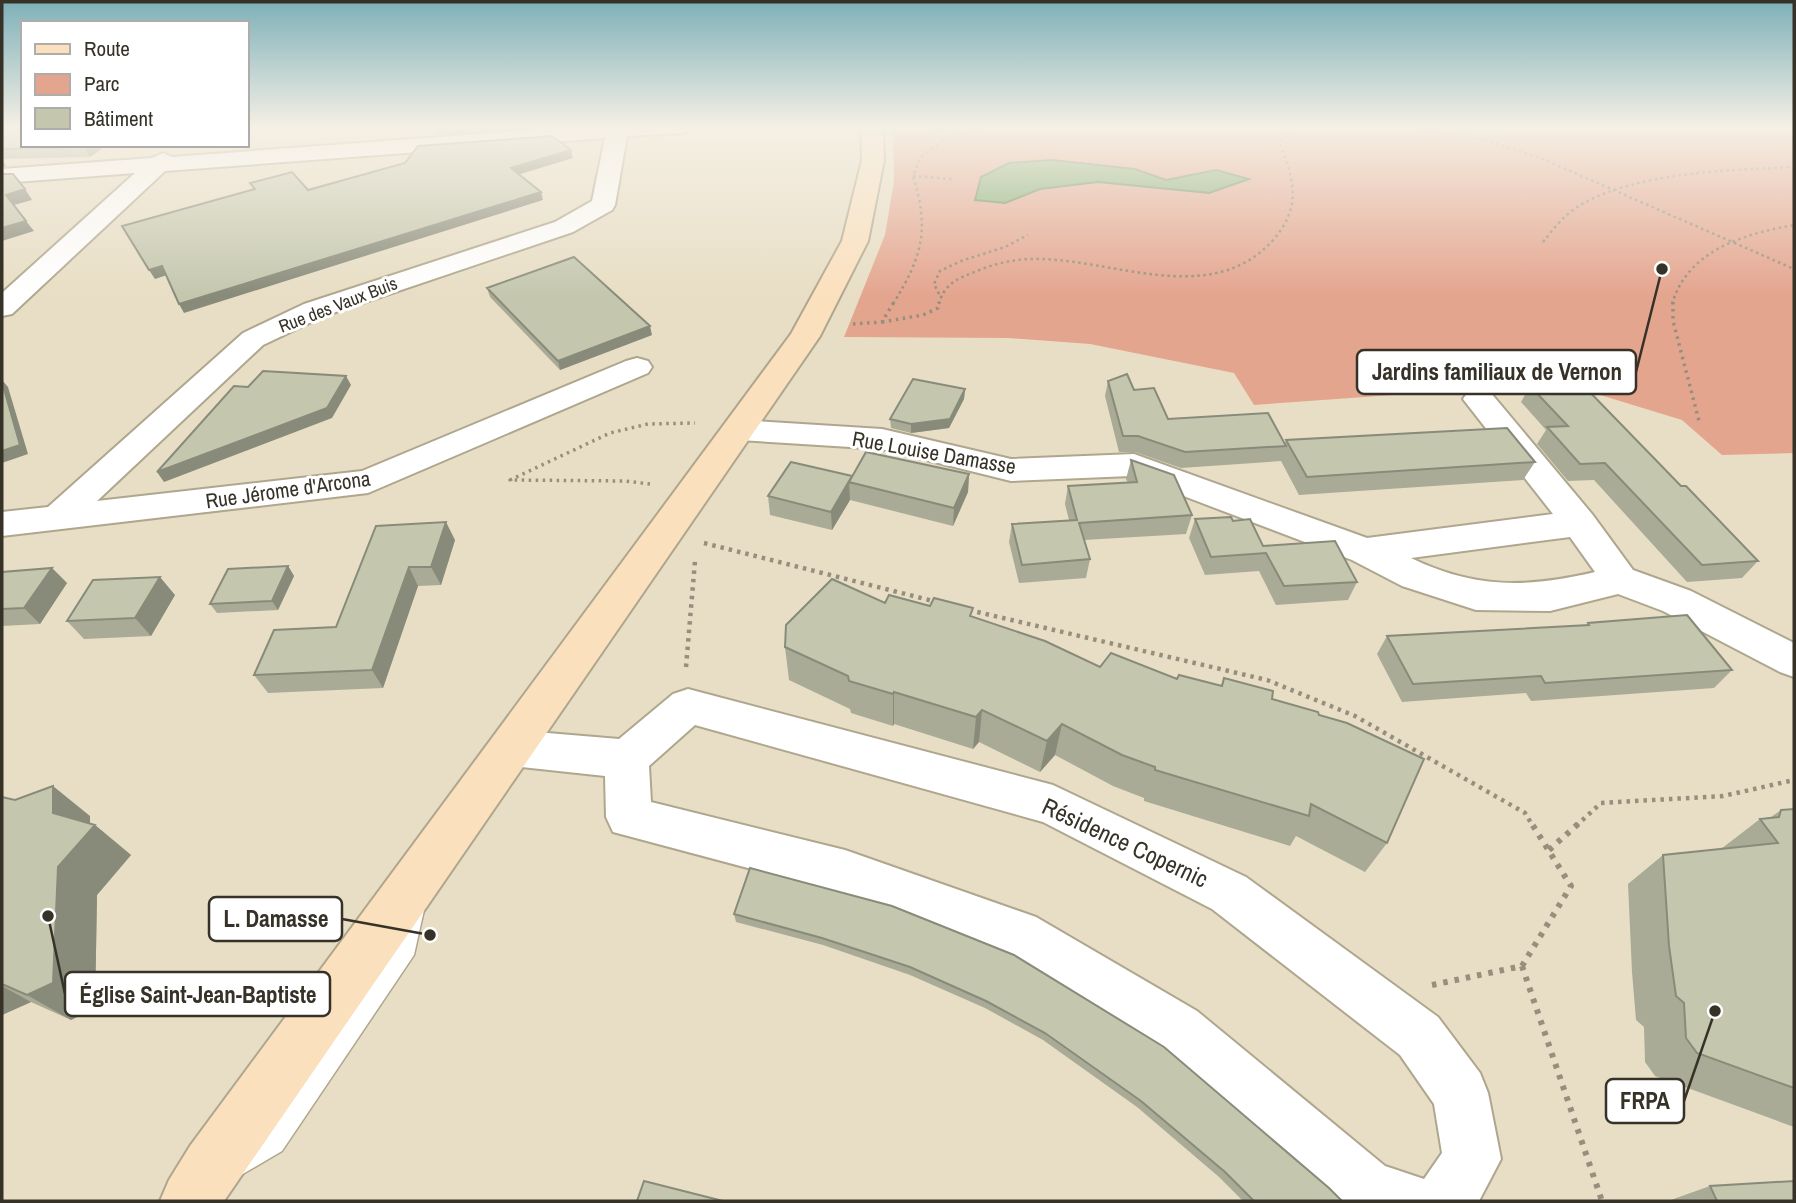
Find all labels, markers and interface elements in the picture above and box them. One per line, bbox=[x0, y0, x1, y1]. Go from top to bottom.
legend bbox=[21, 21, 248, 147]
text: Route bbox=[84, 34, 130, 63]
text: Parc bbox=[84, 69, 119, 98]
text: Bâtiment bbox=[84, 104, 153, 133]
street label: Rue des Vaux Buis bbox=[275, 270, 401, 339]
callout: Jardins familiaux de Vernon bbox=[1357, 350, 1636, 394]
text: Jardins familiaux de Vernon bbox=[1372, 356, 1622, 387]
street label: Rue Louise Damasse bbox=[850, 424, 1018, 481]
street label: Rue Jérome d'Arcona bbox=[204, 464, 373, 515]
street label: Résidence Copernic bbox=[1037, 790, 1214, 895]
callout: L. Damasse bbox=[209, 897, 342, 941]
text: L. Damasse bbox=[224, 903, 328, 934]
callout: Église Saint-Jean-Baptiste bbox=[65, 972, 330, 1016]
text: Église Saint-Jean-Baptiste bbox=[80, 979, 316, 1010]
callout: FRPA bbox=[1606, 1079, 1684, 1123]
text: FRPA bbox=[1620, 1085, 1670, 1116]

